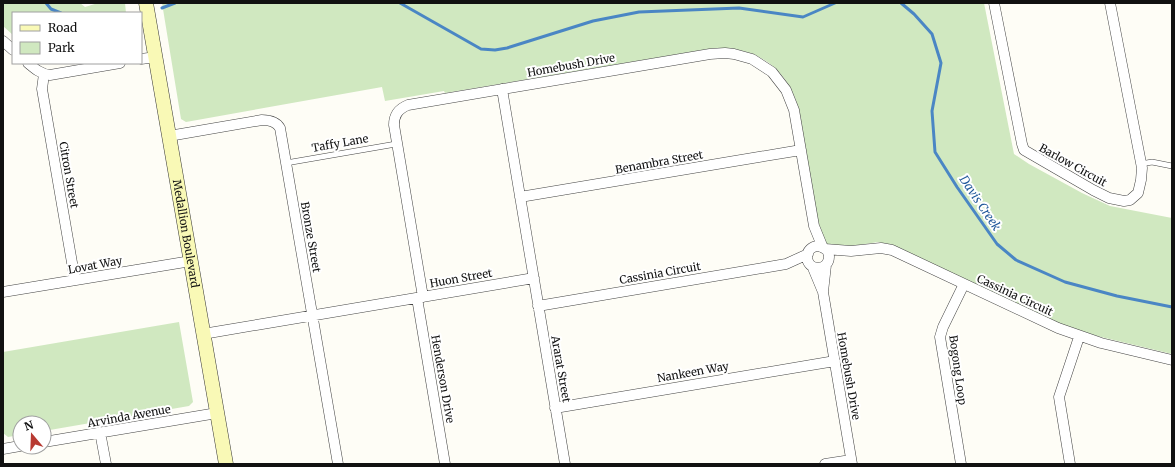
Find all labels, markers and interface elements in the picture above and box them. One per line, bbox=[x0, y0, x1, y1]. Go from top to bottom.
legend bbox=[12, 12, 142, 64]
text: Road bbox=[48, 20, 77, 35]
text: Park bbox=[48, 40, 75, 55]
street label: Homebush Drive bbox=[526, 50, 616, 80]
street label: Taffy Lane bbox=[311, 131, 370, 155]
street label: Citron Street bbox=[56, 141, 82, 210]
street label: Barlow Circuit bbox=[1037, 141, 1110, 190]
street label: Benambra Street bbox=[614, 147, 705, 177]
water label: Davis Creek bbox=[956, 171, 1005, 233]
street label: Medallion Boulevard bbox=[170, 178, 202, 289]
street label: Bronze Street bbox=[298, 201, 324, 274]
street label: Lovat Way bbox=[67, 253, 124, 277]
street label: Cassinia Circuit bbox=[618, 259, 702, 287]
street label: Huon Street bbox=[429, 265, 494, 290]
street label: Cassinia Circuit bbox=[975, 271, 1056, 319]
street label: Homebush Drive bbox=[834, 331, 864, 421]
street label: Henderson Drive bbox=[428, 334, 458, 424]
street label: Ararat Street bbox=[548, 334, 574, 404]
street label: Bogong Loop bbox=[946, 334, 970, 406]
street label: Nankeen Way bbox=[656, 359, 730, 385]
street label: Arvinda Avenue bbox=[85, 402, 172, 430]
north arrow bbox=[12, 415, 52, 455]
text: N bbox=[22, 417, 35, 434]

